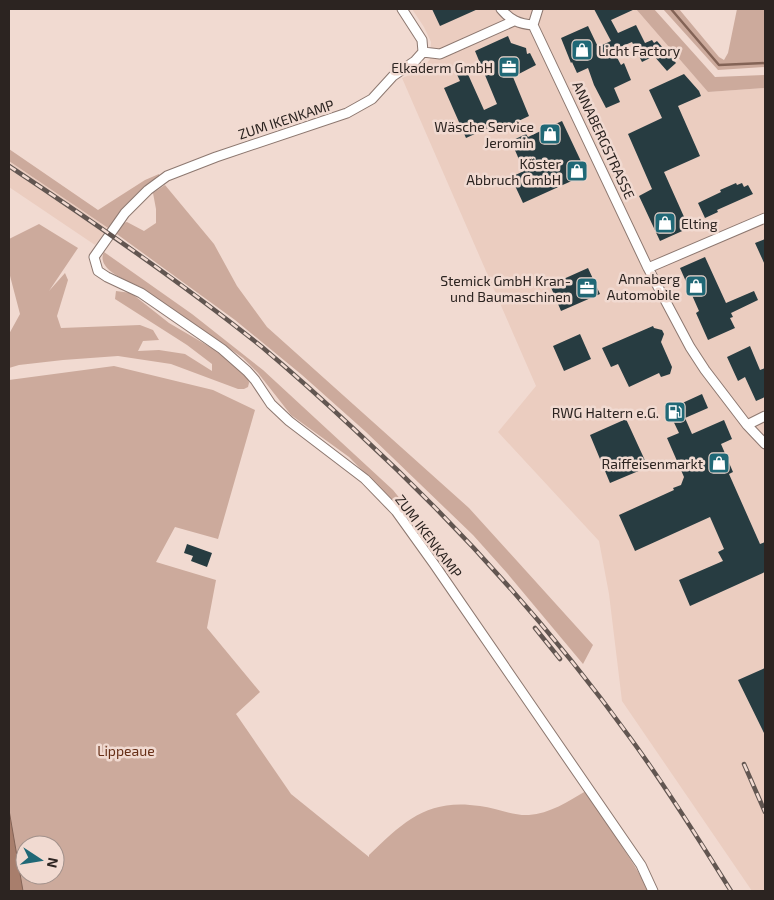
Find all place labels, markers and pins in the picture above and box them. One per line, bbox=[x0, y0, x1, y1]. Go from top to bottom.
shop icon: Licht Factory bbox=[570, 38, 594, 62]
place label: Licht Factory bbox=[598, 42, 681, 59]
office icon: Elkaderm GmbH bbox=[497, 55, 521, 79]
place label: Elkaderm GmbH bbox=[391, 59, 493, 76]
place label: Wäsche Service Jeromin bbox=[434, 118, 534, 151]
shop icon: Wäsche Service Jeromin bbox=[538, 122, 562, 146]
place label: Köster Abbruch GmbH bbox=[466, 155, 561, 188]
shop icon: Köster Abbruch GmbH bbox=[565, 159, 589, 183]
shop icon: Elting bbox=[653, 211, 677, 235]
place label: Elting bbox=[681, 215, 718, 232]
place label: Annaberg Automobile bbox=[607, 270, 680, 303]
place label: Stemick GmbH Kran- und Baumaschinen bbox=[440, 272, 571, 305]
shop icon: Annaberg Automobile bbox=[684, 274, 708, 298]
office icon: Stemick GmbH Kran- und Baumaschinen bbox=[575, 276, 599, 300]
fuel station icon: RWG Haltern e.G. bbox=[663, 400, 687, 424]
place label: RWG Haltern e.G. bbox=[552, 404, 659, 421]
shop icon: Raiffeisenmarkt bbox=[707, 451, 731, 475]
place label: Raiffeisenmarkt bbox=[602, 455, 703, 472]

